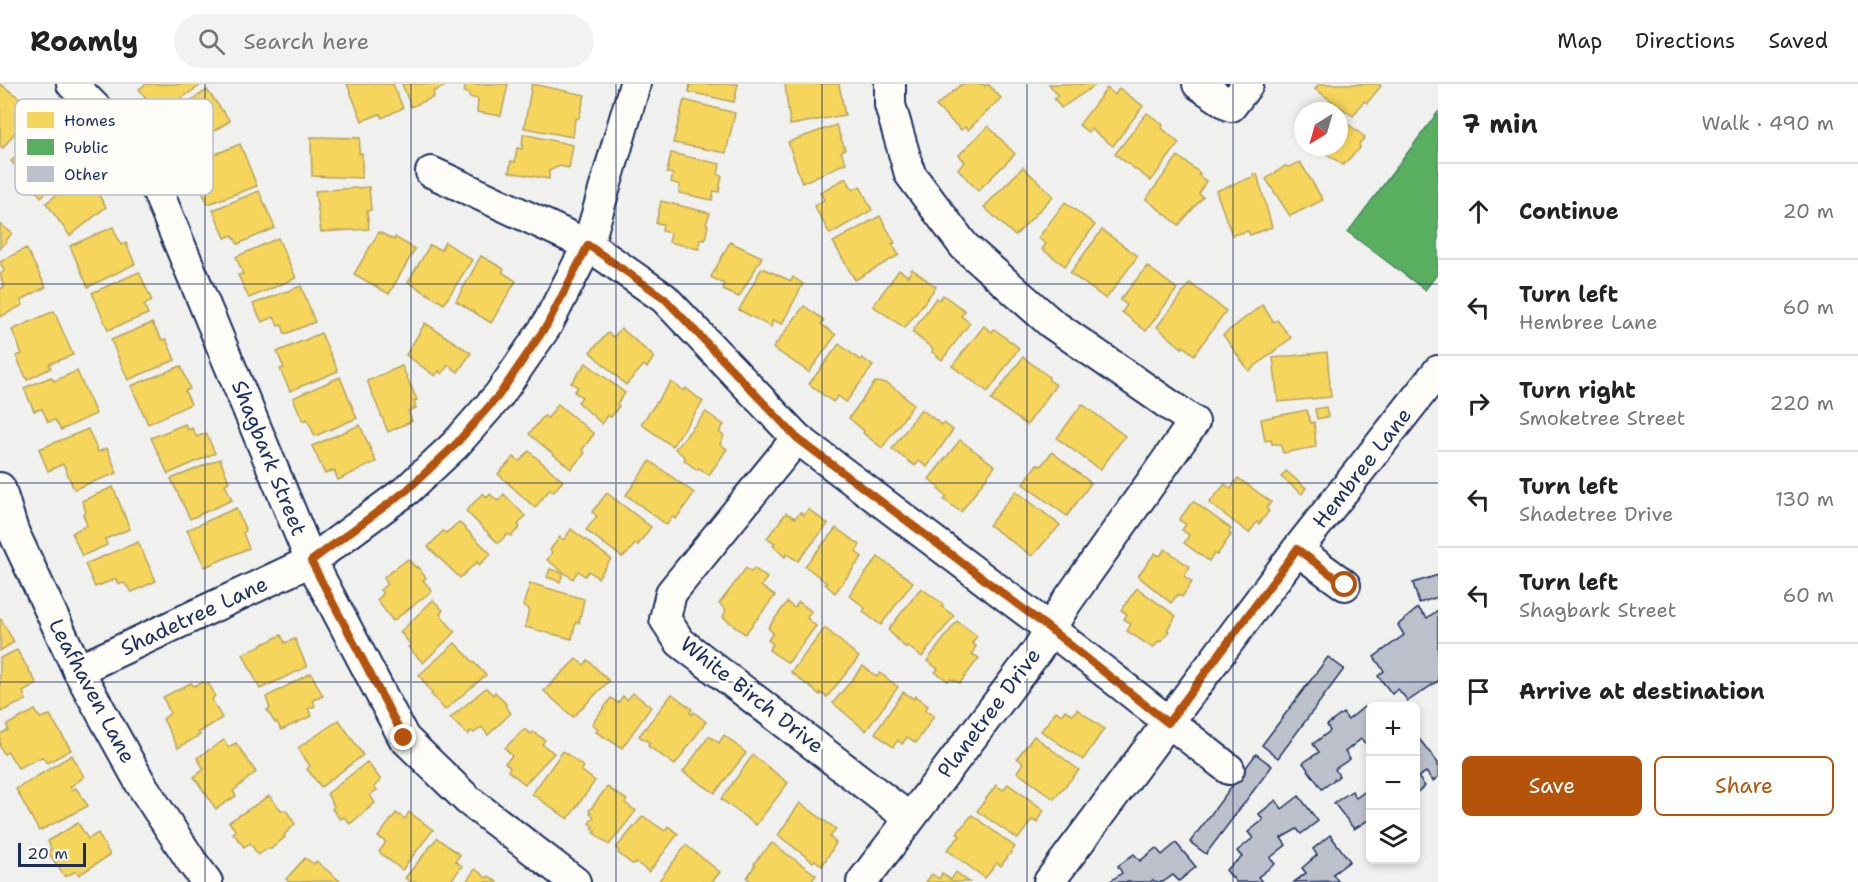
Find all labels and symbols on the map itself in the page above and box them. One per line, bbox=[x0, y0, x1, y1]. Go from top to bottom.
legend bbox=[15, 99, 213, 195]
north arrow bbox=[1294, 102, 1348, 156]
text: Homes bbox=[64, 110, 116, 131]
text: Public bbox=[64, 137, 109, 158]
text: Other bbox=[64, 164, 108, 185]
street label: Shagbark Street bbox=[225, 376, 313, 540]
street label: Hembree Lane bbox=[1306, 402, 1418, 534]
street label: Shadetree Lane bbox=[116, 570, 272, 662]
route start bbox=[1331, 571, 1357, 597]
street label: Leafhaven Lane bbox=[42, 614, 142, 768]
street label: White Birch Drive bbox=[675, 630, 829, 760]
street label: Planetree Drive bbox=[931, 642, 1047, 784]
route end bbox=[390, 724, 416, 750]
scale bar bbox=[18, 840, 86, 868]

